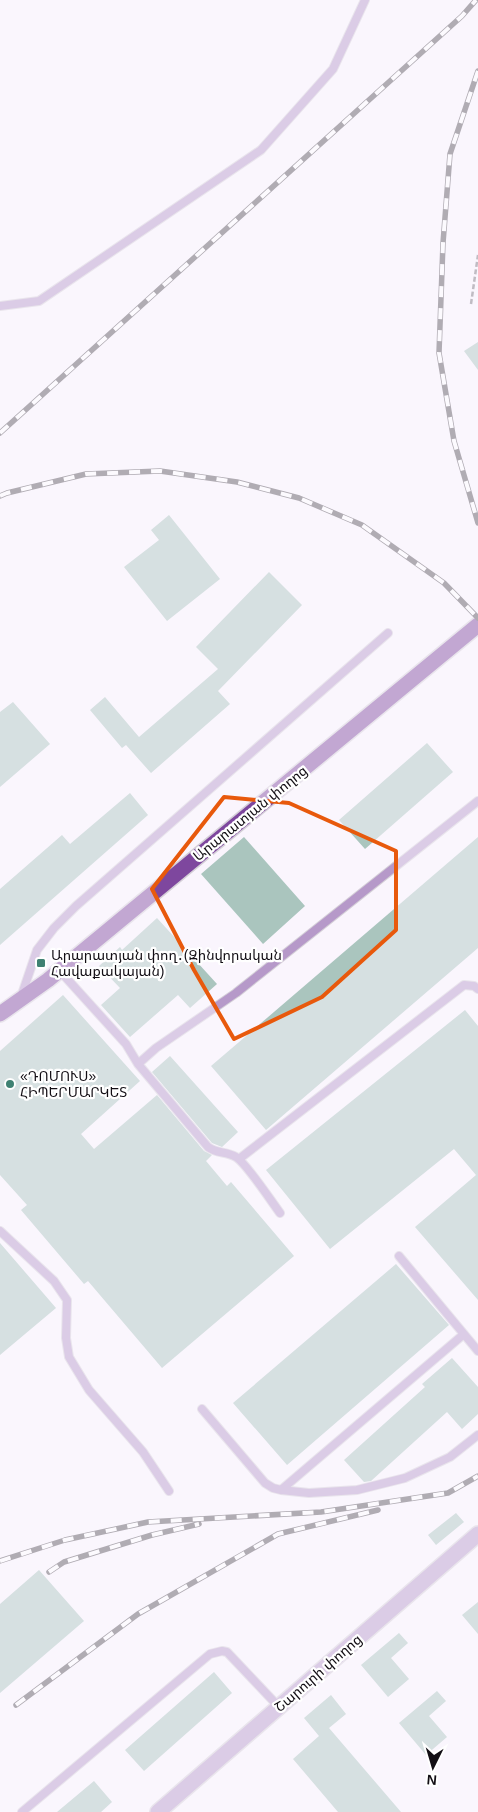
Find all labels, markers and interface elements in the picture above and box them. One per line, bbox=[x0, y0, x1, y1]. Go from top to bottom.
street label: Արարատյան փողոց bbox=[190, 762, 310, 864]
place label: Արարատյան փող․(Զինվորական Հավաքակայան) bbox=[51, 947, 282, 979]
marker: Արարատյան փող․(Զինվորական Հավաքակայան) bbox=[35, 957, 47, 969]
place label: «ԴՈՄՈՒՍ» ՀԻՊԵՐՄԱՐԿԵՏ bbox=[20, 1068, 127, 1100]
marker: «ԴՈՄՈՒՍ» ՀԻՊԵՐՄԱՐԿԵՏ bbox=[4, 1078, 16, 1090]
street label: Շարուրի փողոց bbox=[271, 1631, 365, 1715]
north arrow bbox=[408, 1742, 458, 1792]
text: N bbox=[426, 1772, 438, 1788]

